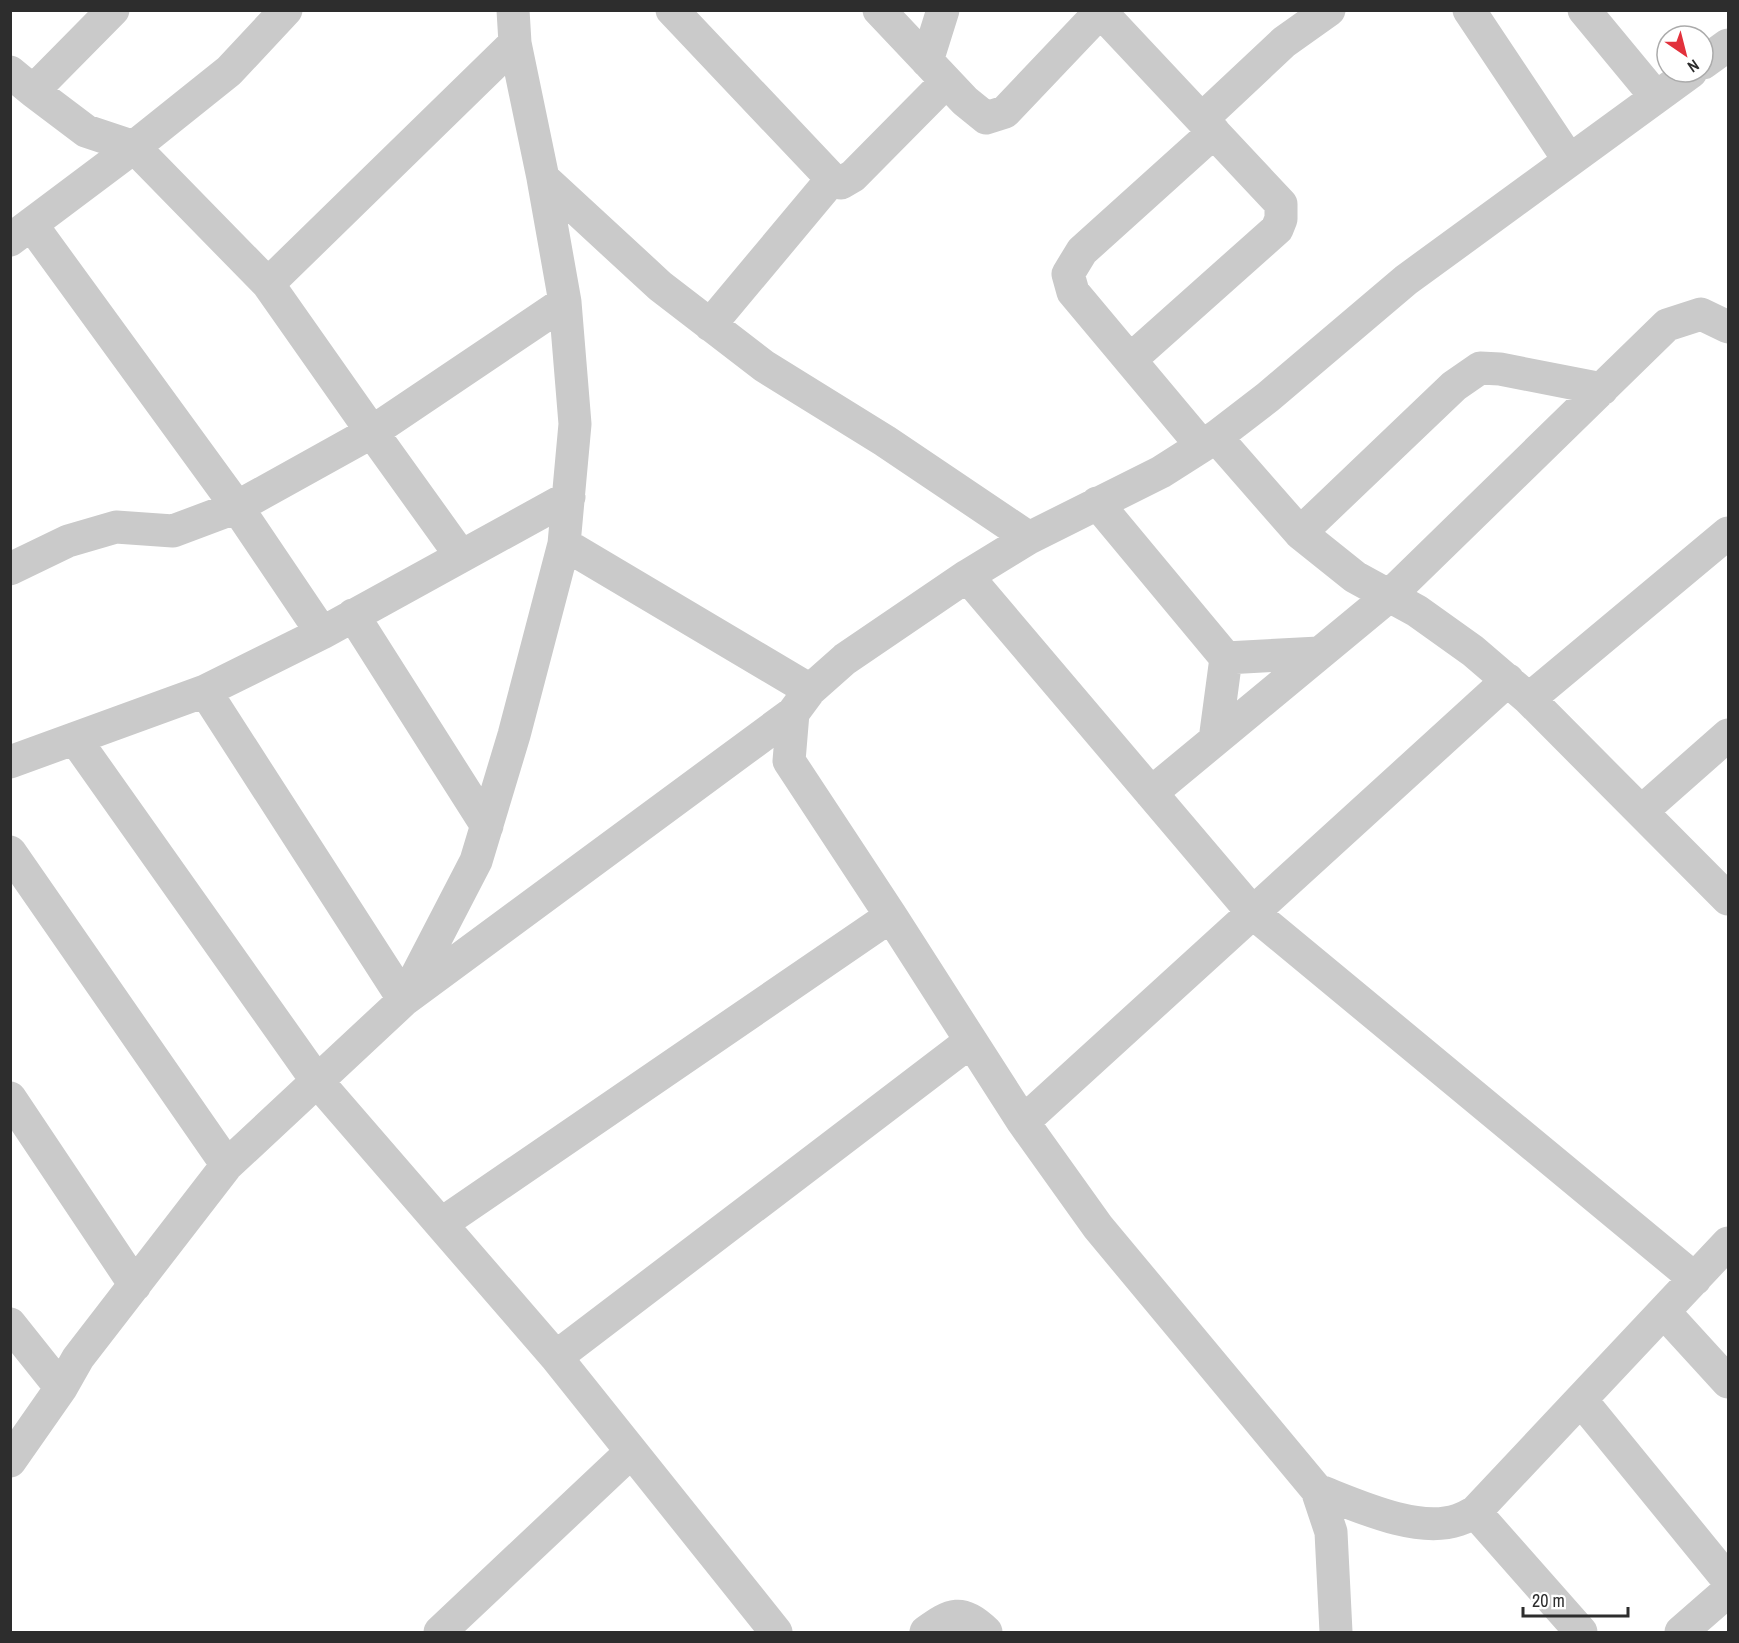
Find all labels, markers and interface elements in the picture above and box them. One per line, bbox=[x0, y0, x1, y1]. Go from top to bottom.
north arrow bbox=[1655, 24, 1715, 84]
text: N bbox=[1683, 55, 1704, 78]
scale bar bbox=[1523, 1580, 1628, 1618]
text: 20 m bbox=[1532, 1588, 1565, 1613]

